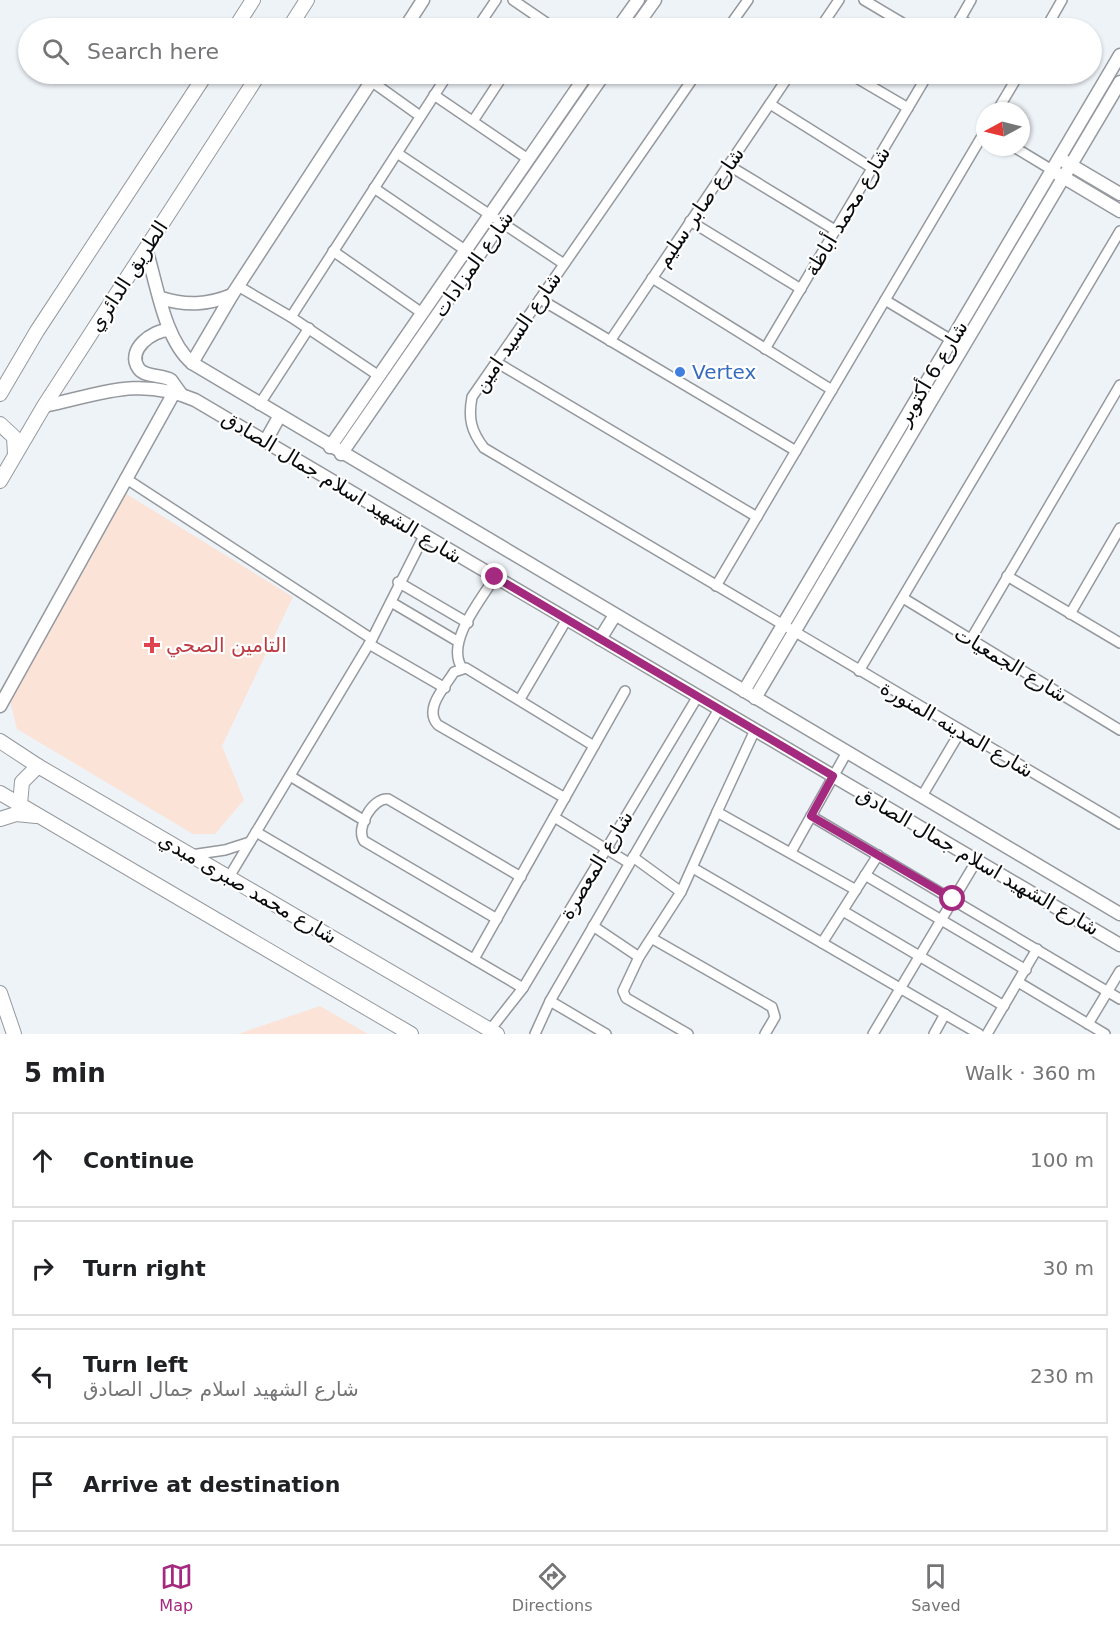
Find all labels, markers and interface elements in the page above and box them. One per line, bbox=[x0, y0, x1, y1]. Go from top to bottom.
search box bbox=[18, 18, 1102, 84]
icon: search bbox=[39, 35, 72, 68]
text: Search here bbox=[87, 39, 219, 64]
north arrow bbox=[976, 102, 1030, 156]
street label: شارع محمد أباظة bbox=[798, 141, 895, 280]
street label: شارع صابر سليم bbox=[651, 142, 749, 272]
street label: شارع المزادات bbox=[428, 206, 518, 322]
street label: الطريق الدائري bbox=[83, 216, 174, 337]
street label: شارع السيد امين bbox=[468, 267, 566, 397]
street label: شارع 6 أكتوبر bbox=[890, 316, 973, 431]
place label: Vertex bbox=[692, 360, 756, 384]
marker: Vertex bbox=[673, 365, 687, 379]
street label: شارع الشهيد اسلام جمال الصادق bbox=[218, 406, 466, 568]
route end bbox=[481, 563, 507, 589]
street label: شارع الجمعيات bbox=[950, 621, 1072, 707]
place label: التامين الصحي bbox=[166, 633, 287, 658]
marker: التامين الصحي bbox=[143, 636, 161, 654]
street label: شارع المدينه المنورة bbox=[876, 675, 1038, 783]
street label: شارع الشهيد اسلام جمال الصادق bbox=[853, 782, 1103, 940]
street label: شارع المعصرة bbox=[554, 806, 638, 924]
street label: شارع محمد صبرى مبدي bbox=[154, 827, 341, 950]
route start bbox=[939, 885, 965, 911]
text: 5 min bbox=[24, 1058, 106, 1088]
text: Walk · 360 m bbox=[965, 1061, 1096, 1085]
icon: ahead bbox=[26, 1144, 59, 1177]
text: Continue bbox=[83, 1148, 194, 1173]
text: 100 m bbox=[1030, 1148, 1094, 1172]
icon: right bbox=[26, 1252, 59, 1285]
text: Turn right bbox=[83, 1256, 206, 1281]
text: 30 m bbox=[1043, 1256, 1094, 1280]
text: Turn left bbox=[83, 1352, 188, 1377]
icon: left bbox=[26, 1360, 59, 1393]
text: 230 m bbox=[1030, 1364, 1094, 1388]
text: شارع الشهيد اسلام جمال الصادق bbox=[83, 1377, 359, 1401]
icon: arrive bbox=[26, 1468, 59, 1501]
text: Arrive at destination bbox=[83, 1472, 340, 1497]
tab: Map bbox=[159, 1560, 193, 1615]
tab: Directions bbox=[512, 1560, 592, 1615]
tab: Saved bbox=[911, 1560, 961, 1615]

